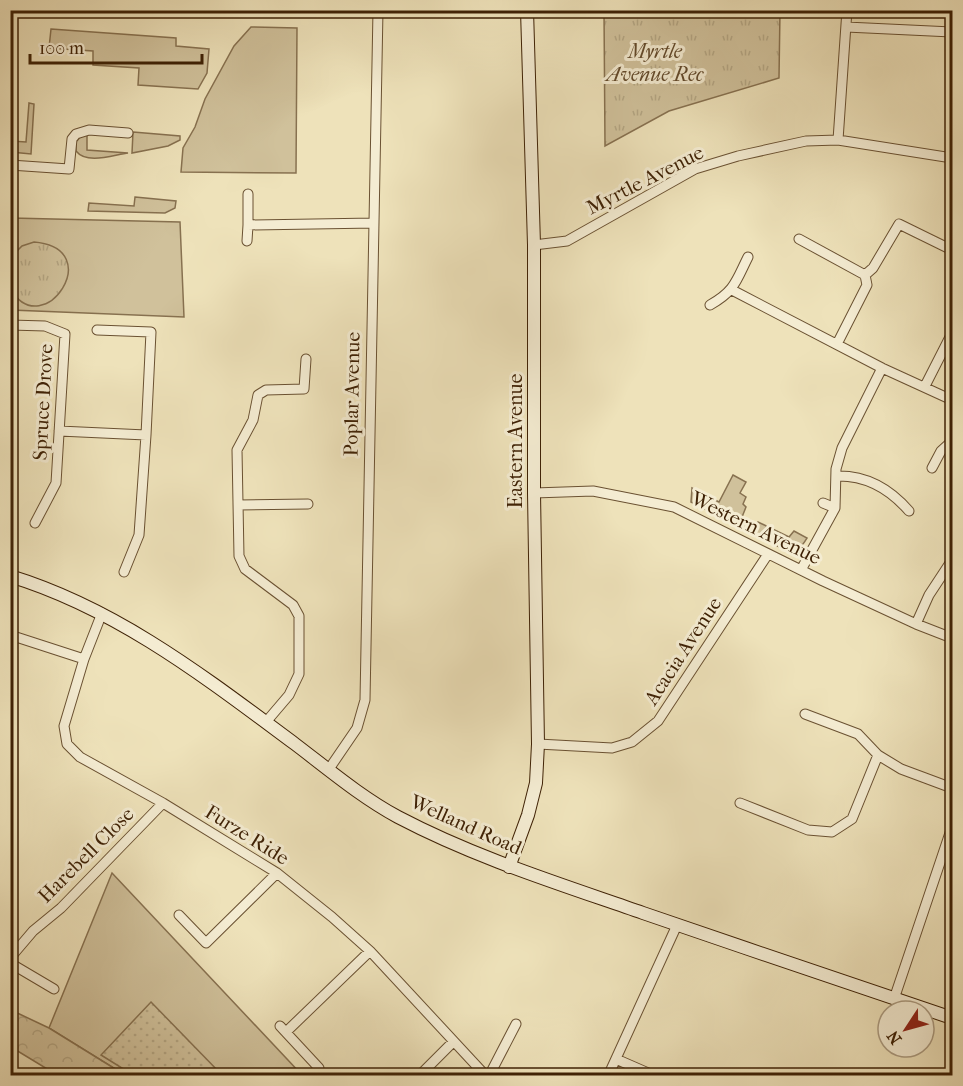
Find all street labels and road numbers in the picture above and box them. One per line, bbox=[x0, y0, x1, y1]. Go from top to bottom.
street label: Myrtle Avenue bbox=[583, 141, 708, 219]
street label: Poplar Avenue bbox=[339, 331, 365, 456]
street label: Spruce Drove bbox=[28, 343, 58, 461]
street label: Eastern Avenue bbox=[504, 373, 527, 508]
street label: Western Avenue bbox=[686, 486, 825, 569]
street label: Acacia Avenue bbox=[639, 593, 726, 710]
street label: Welland Road bbox=[406, 790, 526, 860]
street label: Furze Ride bbox=[201, 800, 293, 870]
street label: Harebell Close bbox=[34, 803, 138, 907]

